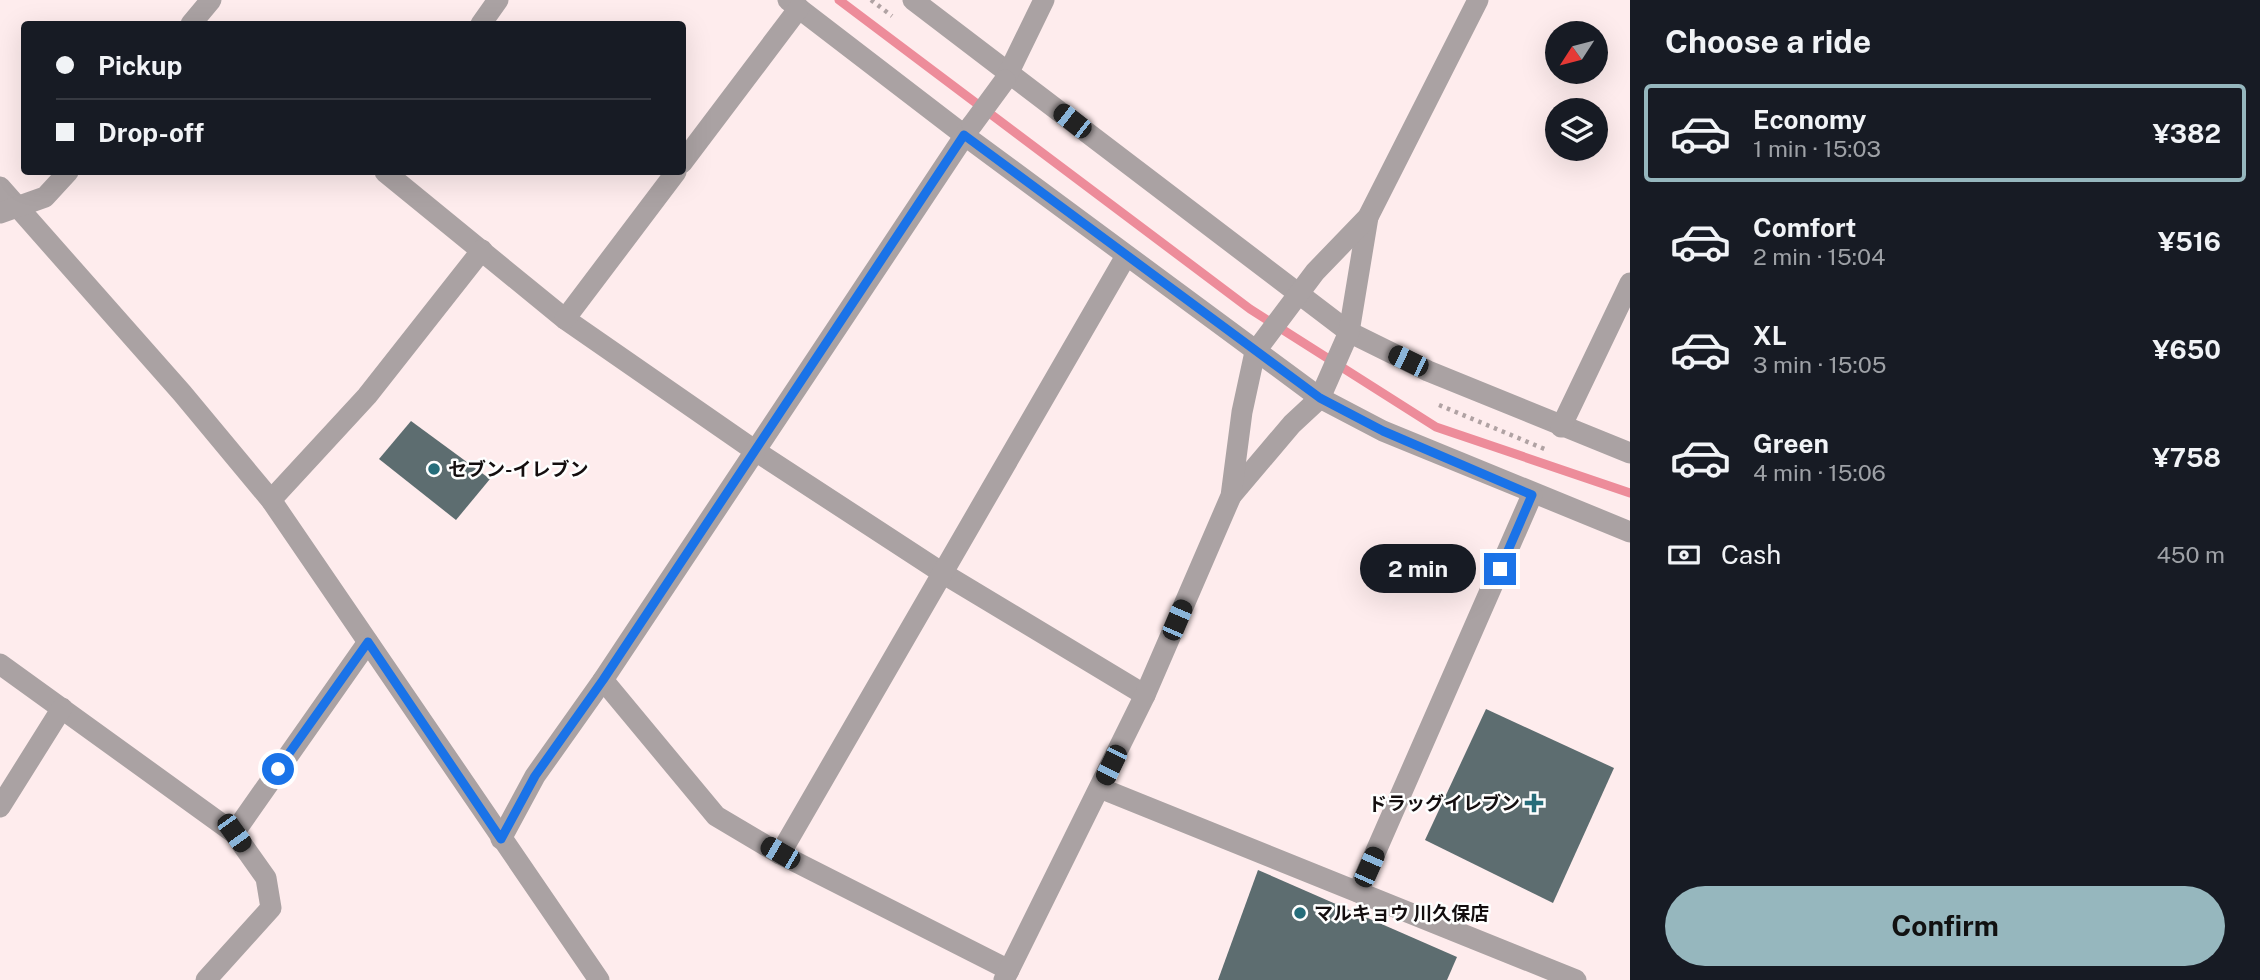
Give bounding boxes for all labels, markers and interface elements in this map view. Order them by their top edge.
north arrow [1545,21,1608,84]
map controls [1545,21,1608,161]
text: Choose a ride [1665,23,1871,60]
text: Pickup [98,50,182,81]
button: layers [1545,98,1608,161]
car [1049,100,1096,142]
icon: car [1669,102,1732,165]
text: Economy [1753,104,1866,135]
text: Drop-off [98,117,204,148]
text: ¥382 [2153,118,2221,149]
text: 1 min · 15:03 [1753,135,1881,162]
icon: car [1669,210,1732,273]
text: Comfort [1753,212,1856,243]
text: ¥516 [2158,226,2221,257]
text: 2 min · 15:04 [1753,243,1885,270]
icon: car [1669,318,1732,381]
text: XL [1753,320,1787,351]
text: ¥650 [2152,334,2221,365]
car [1385,342,1432,380]
text: 3 min · 15:05 [1753,351,1886,378]
icon: car [1669,426,1732,489]
text: Green [1753,428,1829,459]
text: ¥758 [2153,442,2221,473]
place label: セブン-イレブン [448,458,588,480]
text: 4 min · 15:06 [1753,459,1886,486]
marker: セブン-イレブン [426,461,442,477]
icon: cash [1665,536,1703,574]
text: Cash [1721,539,1781,570]
text: 450 m [2156,541,2225,568]
callout: 2 min [1360,544,1476,594]
route end [1484,553,1516,585]
text: 2 min [1388,555,1448,582]
car [1160,597,1195,643]
car [1093,742,1130,788]
route start [262,753,294,785]
place label: ドラッグイレブン [1368,792,1520,814]
marker: ドラッグイレブン [1526,795,1542,811]
car [214,810,255,856]
car [757,833,804,873]
car [1351,844,1388,890]
button: Confirm [1665,886,2225,966]
place label: マルキョウ 川久保店 [1314,902,1489,924]
marker: マルキョウ 川久保店 [1292,905,1308,921]

